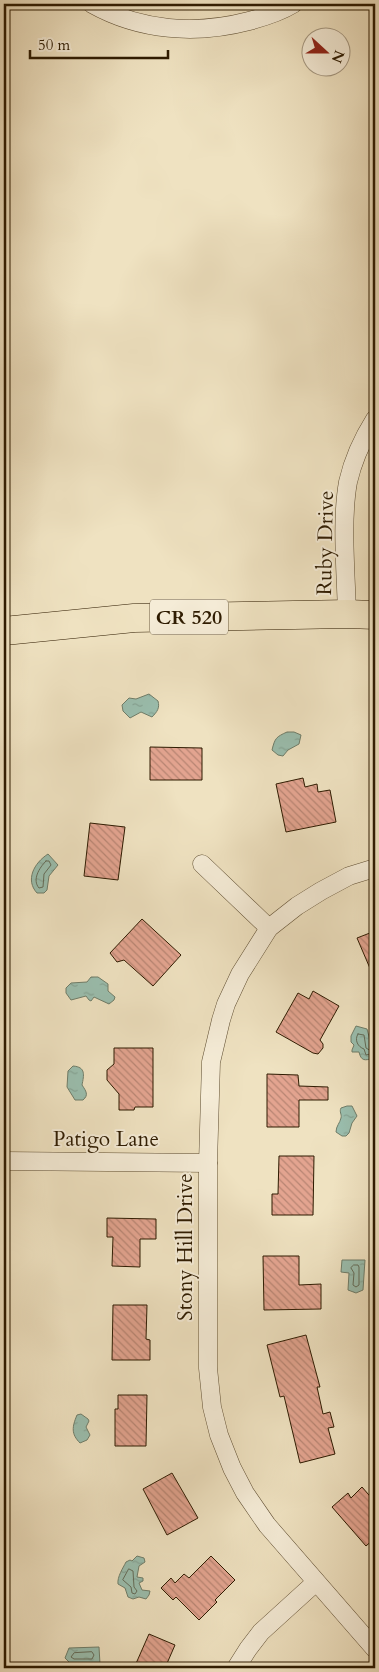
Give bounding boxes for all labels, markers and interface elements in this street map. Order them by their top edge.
scale bar [30,28,168,60]
north arrow [302,28,352,78]
text: 50 m [38,35,70,55]
text: N [327,47,349,66]
street label: Ruby Drive [310,490,341,596]
road number: CR 520 [150,600,228,634]
street label: Patigo Lane [53,1125,159,1154]
street label: Stony Hill Drive [171,1173,200,1321]

